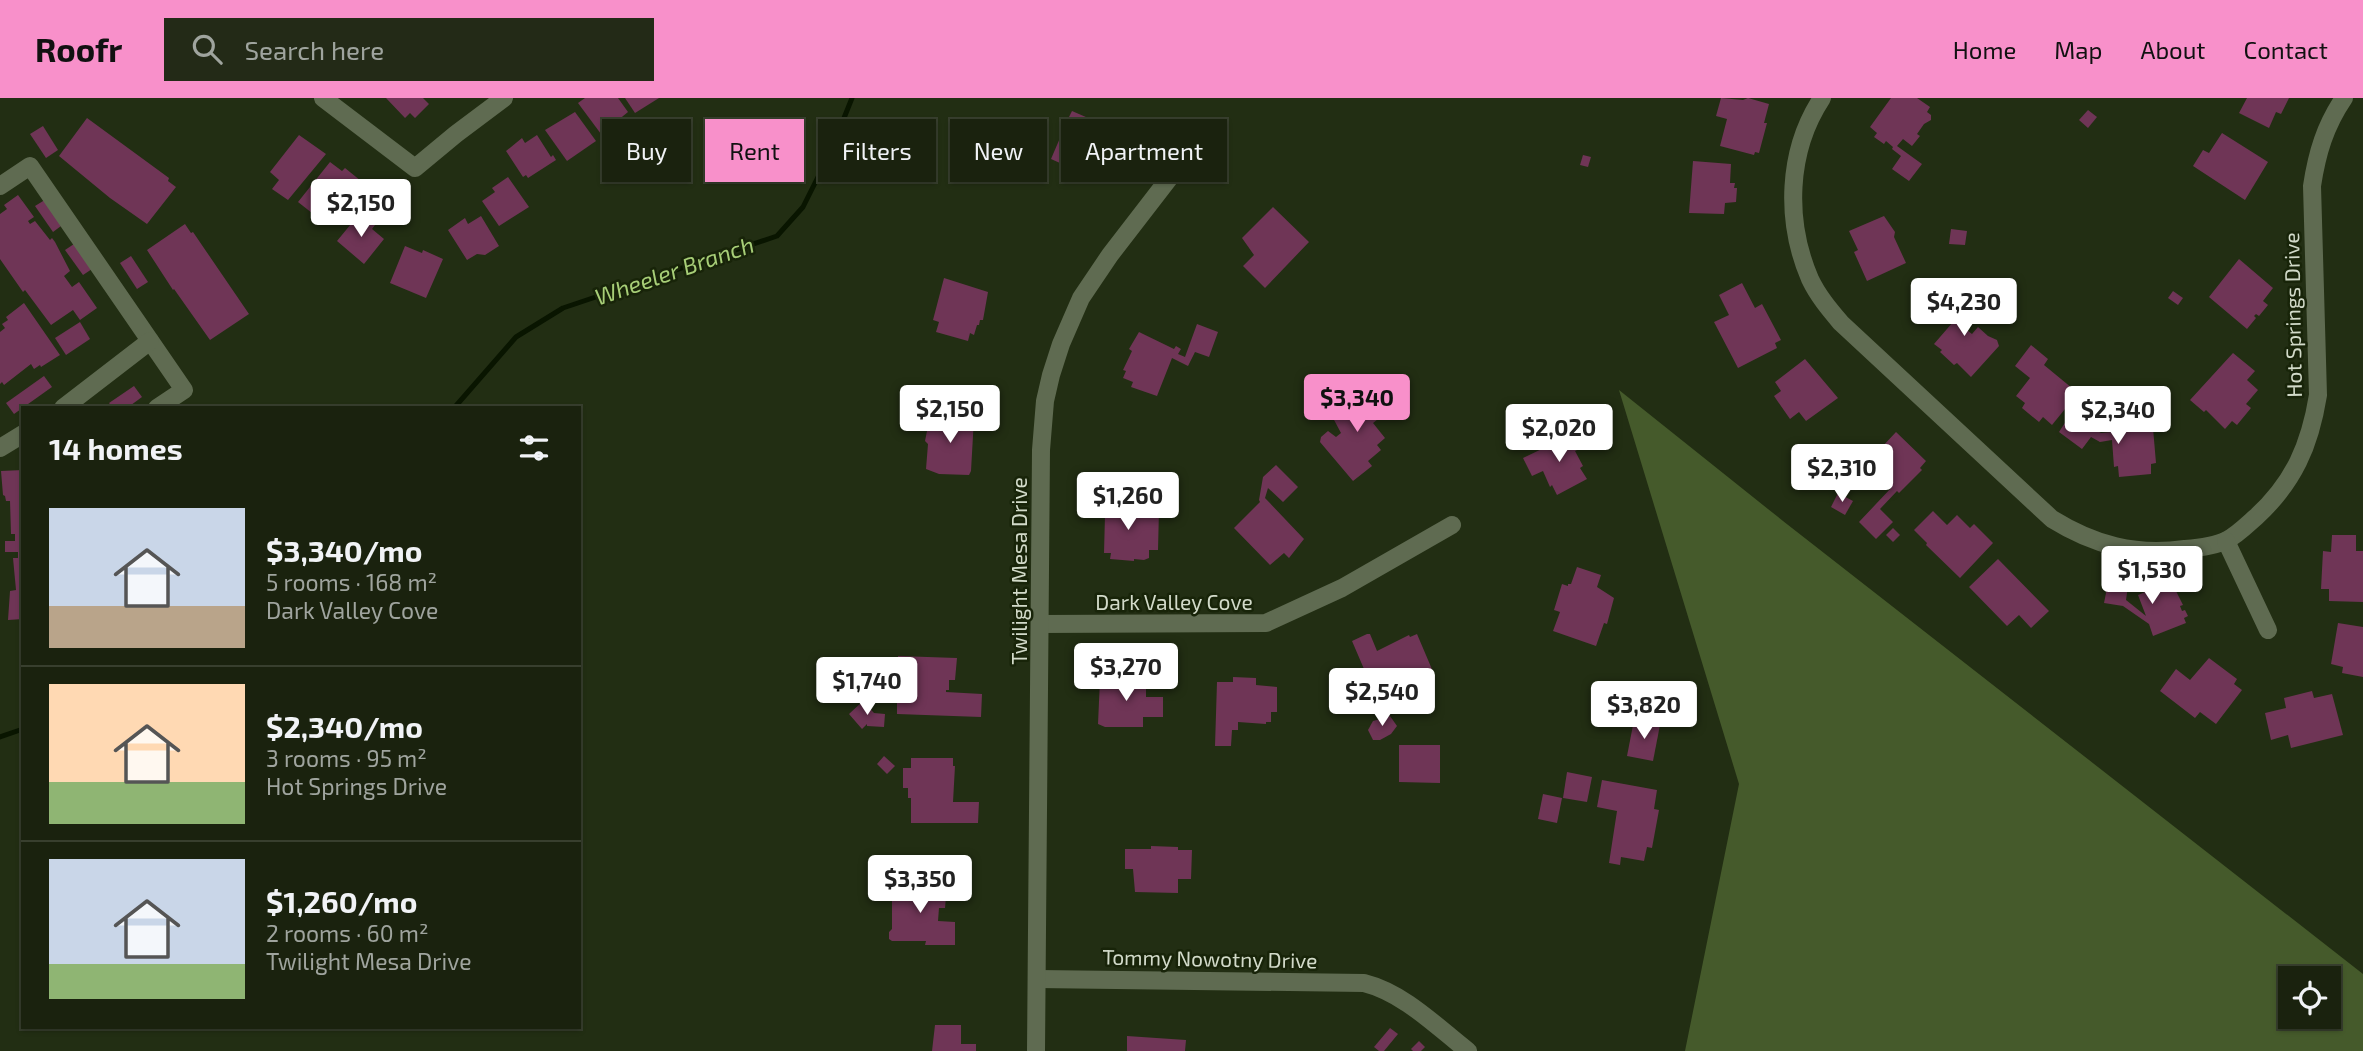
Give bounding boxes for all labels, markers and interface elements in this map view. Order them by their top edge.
search box [164,18,654,81]
text: Roofr [35,29,122,69]
icon: search [188,30,226,68]
text: Search here [244,34,384,65]
text: Home [1953,35,2016,64]
text: Map [2054,35,2102,64]
text: About [2140,35,2206,64]
text: Contact [2244,35,2328,64]
chip: Buy [602,119,691,182]
chip: Rent [705,119,804,182]
chip: Filters [818,119,936,182]
chip: New [950,119,1047,182]
chip: Apartment [1061,119,1227,182]
pin: $2,150 [304,180,418,239]
text: $2,150 [327,188,395,216]
water label: Wheeler Branch [591,230,757,310]
street label: Hot Springs Drive [2278,232,2306,398]
pin: $4,230 [1907,278,2021,338]
text: $4,230 [1927,287,2001,315]
pin: $3,340 [1300,374,1414,434]
text: $3,340 [1320,383,1394,411]
pin: $2,150 [893,386,1007,445]
pin: $2,340 [2061,386,2175,446]
text: $2,150 [916,394,984,422]
text: $2,340 [2081,395,2155,423]
pin: $2,020 [1502,404,1616,464]
text: $2,020 [1522,413,1596,441]
icon: filters [515,429,553,467]
text: 14 homes [49,430,183,466]
pin: $2,310 [1785,444,1899,504]
text: $2,310 [1807,453,1877,481]
pin: $1,260 [1071,472,1185,532]
street label: Twilight Mesa Drive [1006,477,1031,665]
text: $1,260 [1093,481,1163,509]
text: $3,340/mo [266,532,422,568]
icon: home [105,536,189,620]
pin: $1,530 [2095,546,2209,606]
text: $1,530 [2117,555,2187,583]
text: 5 rooms · 168 m² [266,568,437,596]
street label: Dark Valley Cove [1095,589,1253,614]
text: Dark Valley Cove [266,596,438,624]
pin: $3,270 [1069,644,1183,703]
text: $3,270 [1090,652,1162,680]
pin: $1,740 [810,658,924,717]
text: $1,740 [832,666,902,694]
pin: $2,540 [1325,668,1439,728]
text: $2,540 [1345,677,1419,705]
pin: $3,820 [1587,682,1701,741]
text: $3,820 [1607,690,1681,718]
text: $2,340/mo [266,708,423,744]
icon: home [105,712,189,796]
text: 3 rooms · 95 m² [266,744,427,772]
text: Hot Springs Drive [266,772,447,800]
pin: $3,350 [863,856,977,915]
text: $3,350 [884,864,956,892]
text: $1,260/mo [266,883,417,919]
icon: home [105,887,189,971]
text: 2 rooms · 60 m² [266,919,428,947]
street label: Tommy Nowotny Drive [1102,944,1318,972]
text: Twilight Mesa Drive [266,947,472,975]
map controls [2278,966,2341,1029]
button: locate [2278,966,2341,1029]

